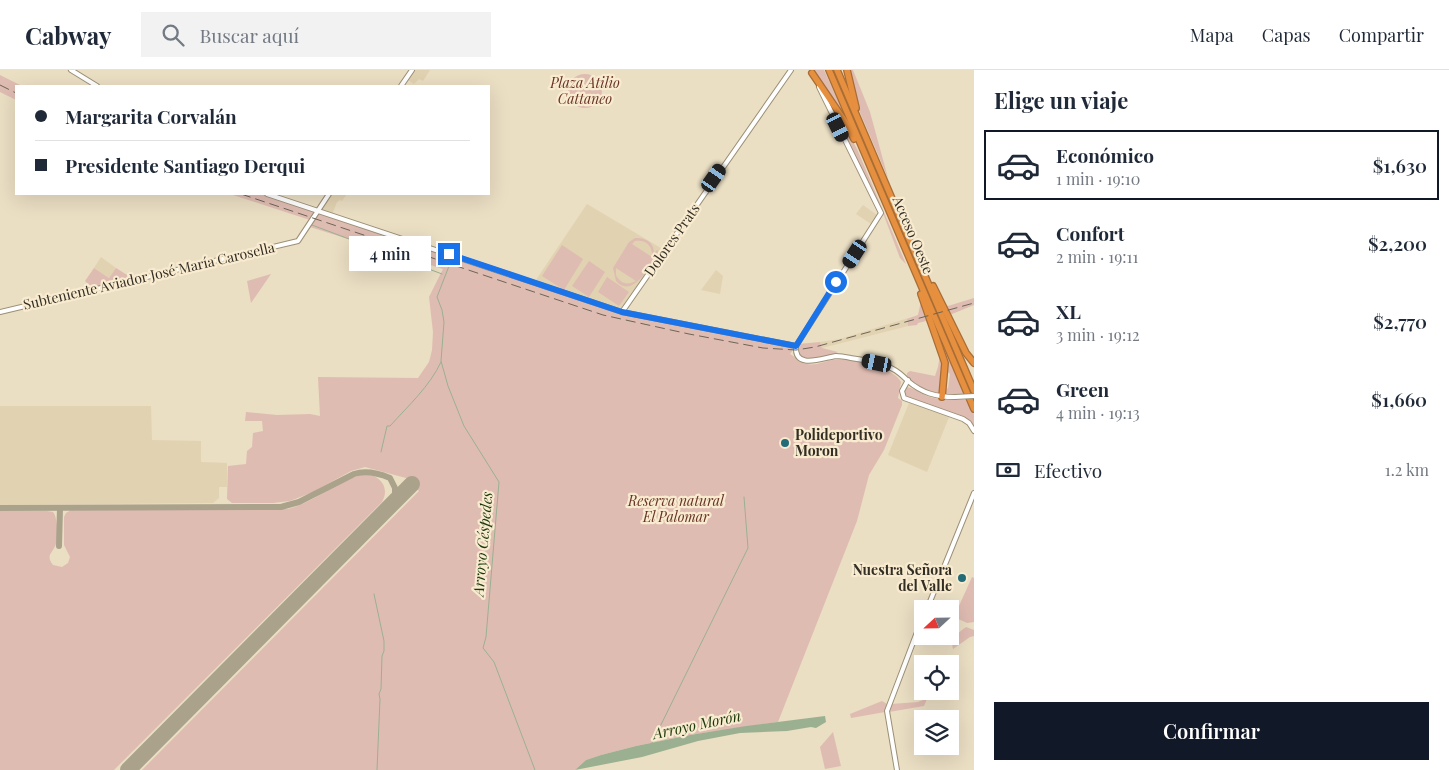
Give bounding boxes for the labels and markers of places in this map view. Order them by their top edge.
place label: Polideportivo Moron [795,425,883,460]
marker: Polideportivo Moron [779,437,791,449]
place label: Nuestra Señora del Valle [853,560,953,595]
marker: Nuestra Señora del Valle [956,572,968,584]

